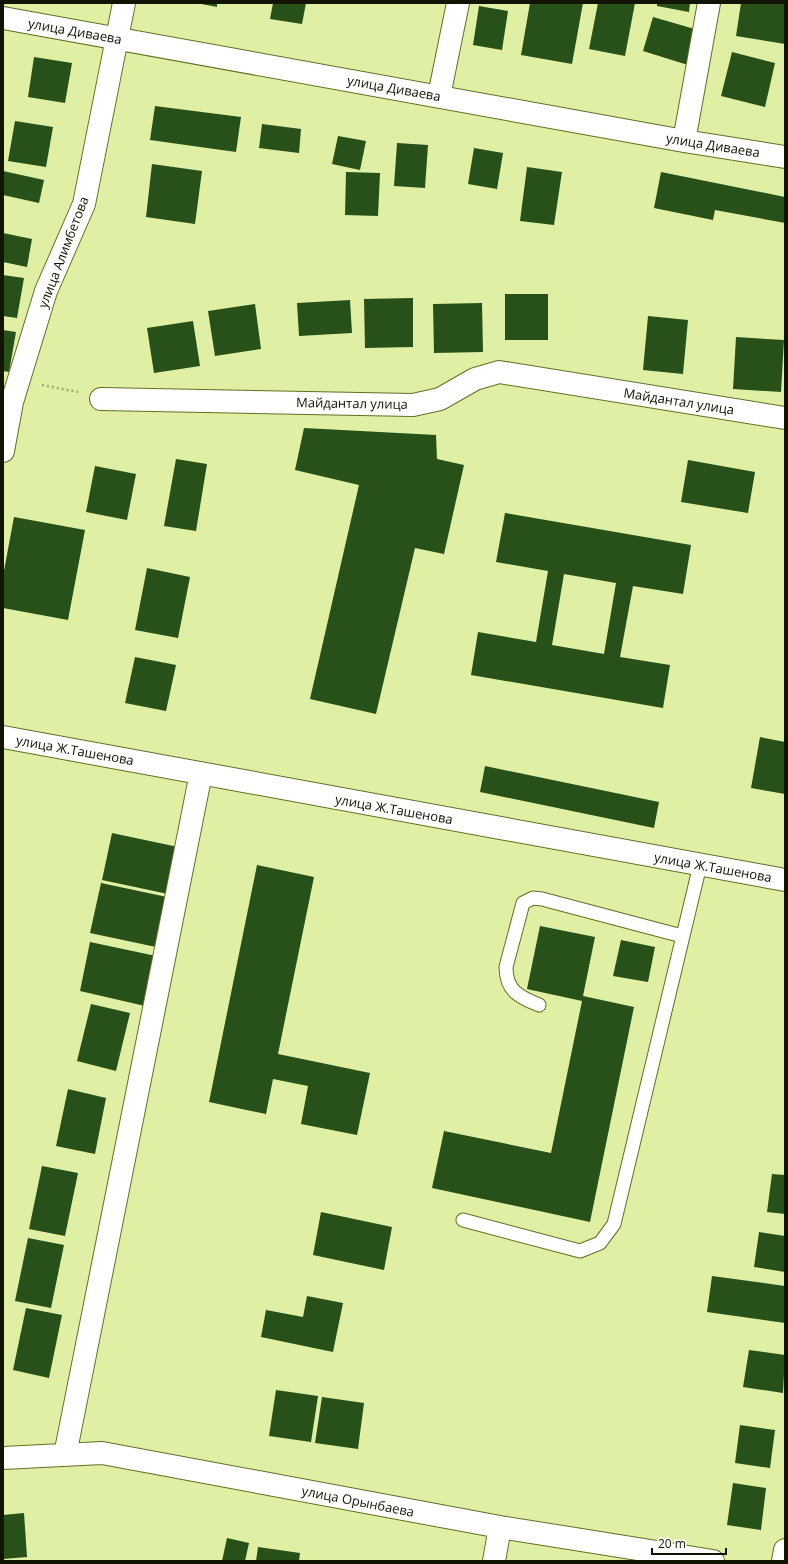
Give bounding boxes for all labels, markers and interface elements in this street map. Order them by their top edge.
street label: улица Диваева [27,14,123,48]
street label: улица Диваева [346,71,442,105]
street label: улица Диваева [665,129,761,161]
street label: улица Алимбетова [33,194,93,310]
street label: Майдантал улица [622,383,736,419]
street label: Майдантал улица [296,393,408,413]
street label: улица Ж.Ташенова [15,731,135,769]
street label: улица Ж.Ташенова [334,790,454,828]
street label: улица Ж.Ташенова [653,848,773,886]
street label: улица Орынбаева [300,1481,416,1521]
scale bar [652,1530,726,1556]
text: 20 m [658,1535,686,1552]

